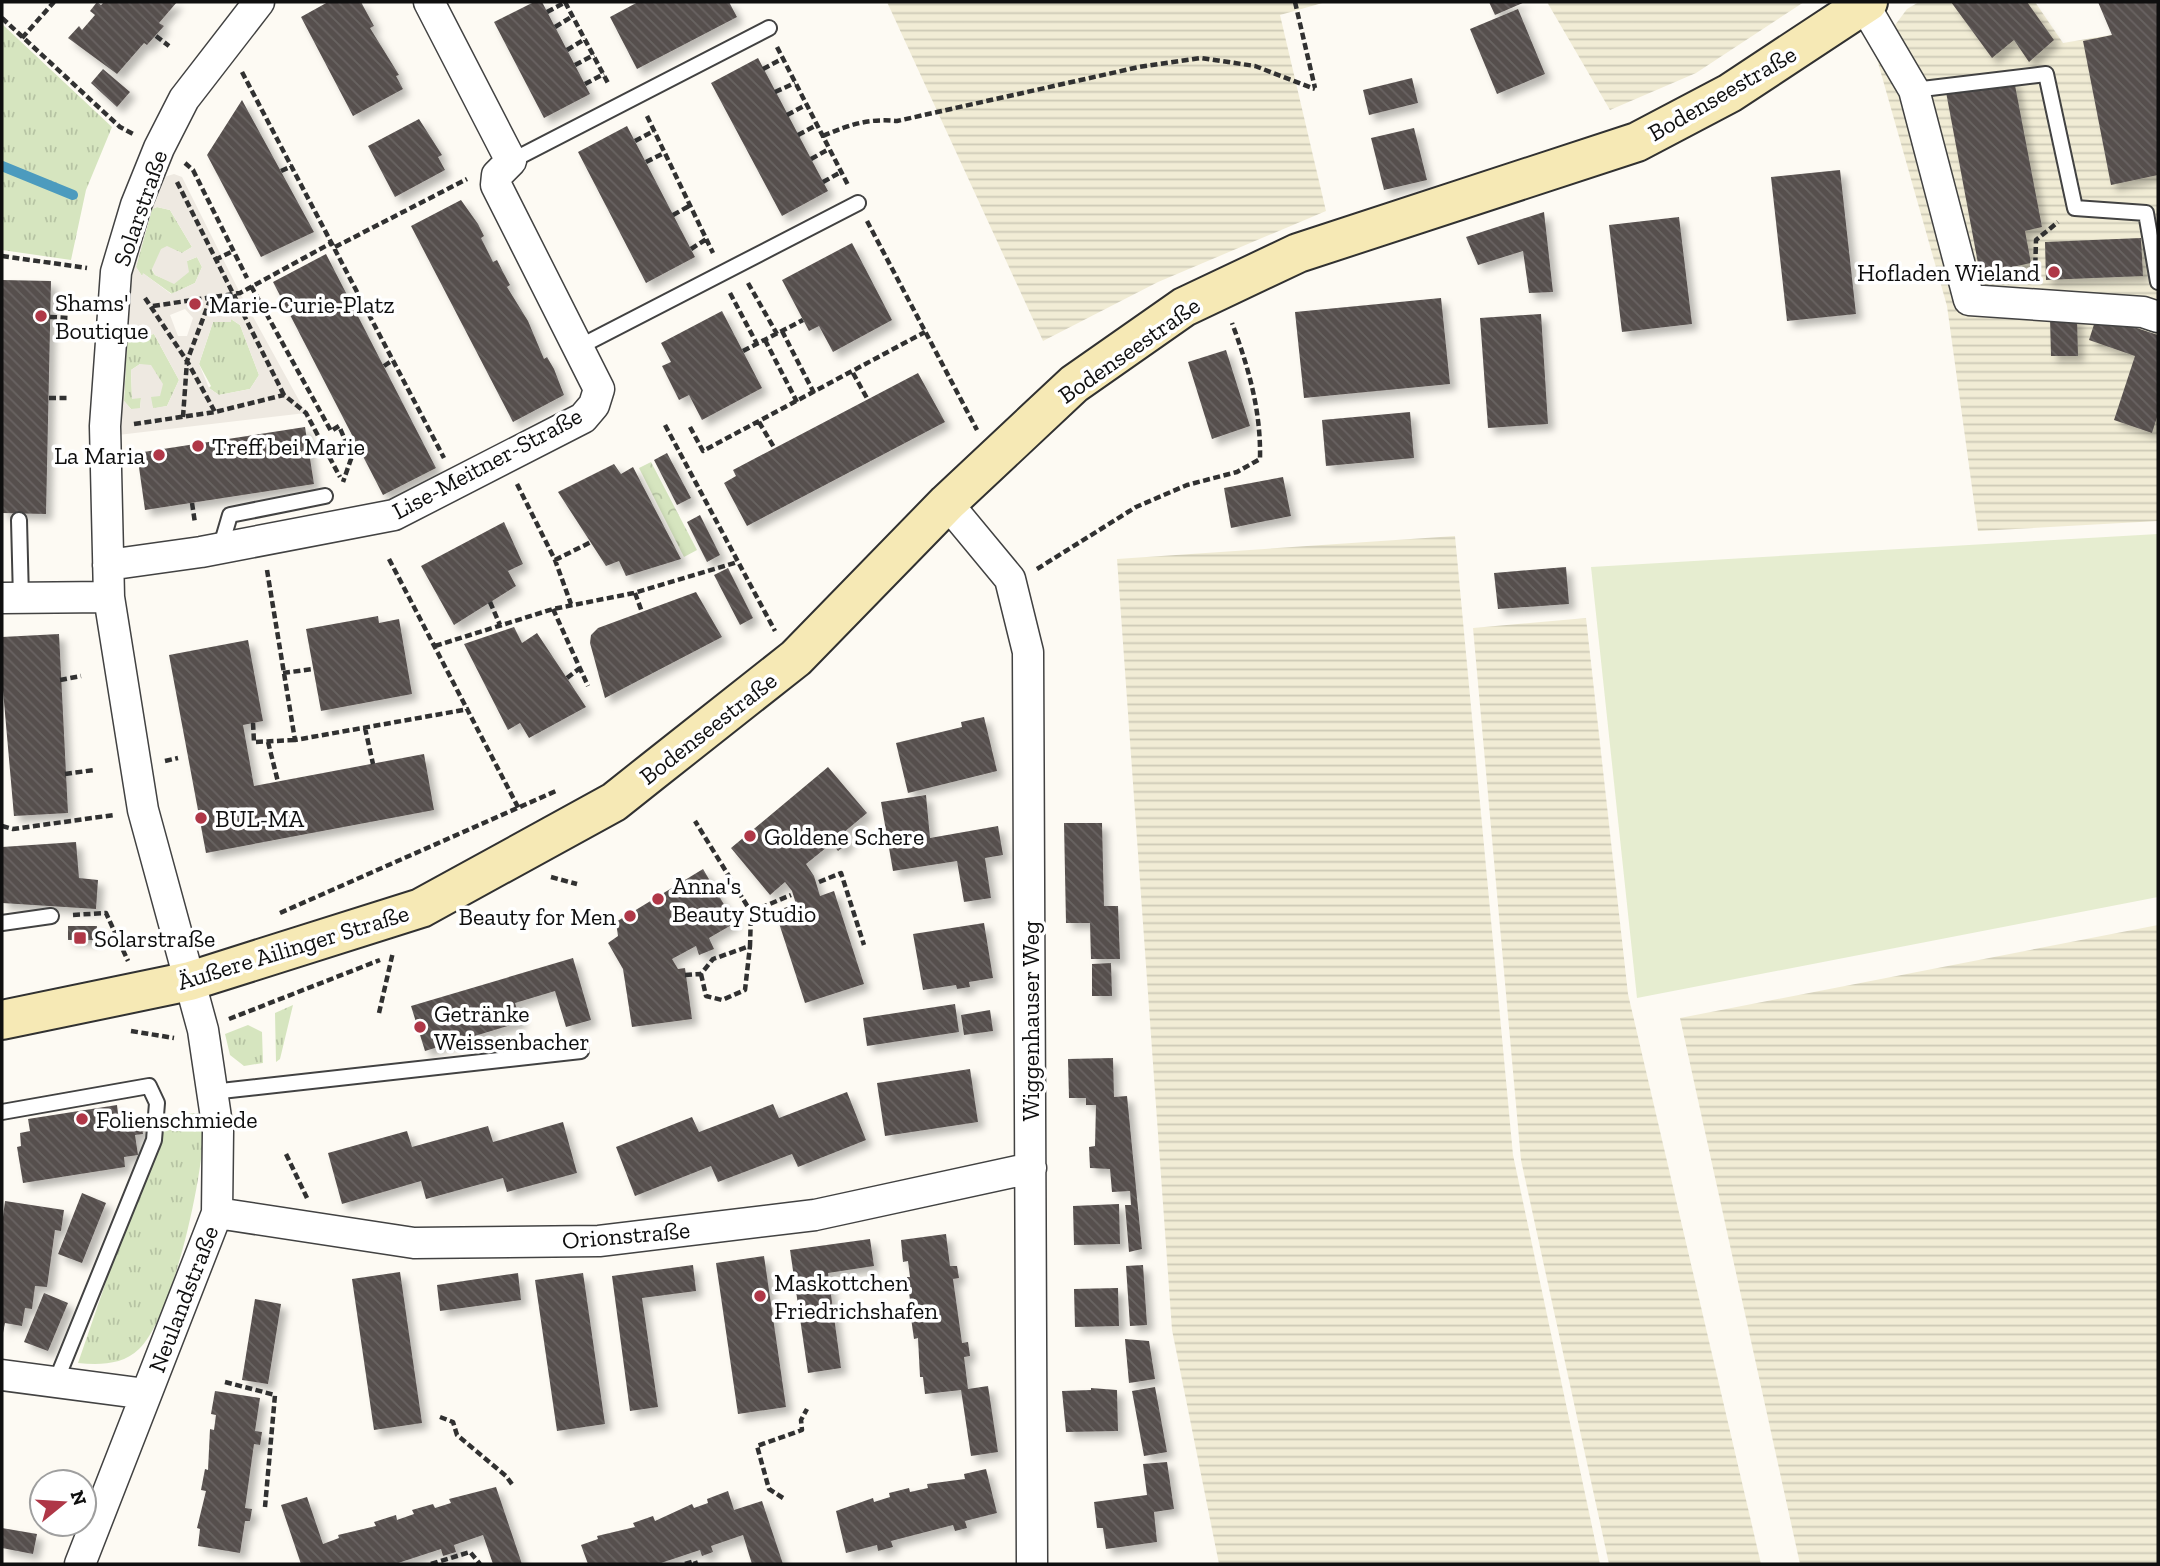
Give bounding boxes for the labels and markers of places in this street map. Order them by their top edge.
place label: Hofladen Wieland [1857,258,2040,287]
marker: Hofladen Wieland [2046,264,2062,280]
place label: Shams' Boutique [55,288,148,345]
place label: Marie-Curie-Platz [209,290,395,319]
marker: Marie-Curie-Platz [187,296,203,312]
marker: Shams' Boutique [33,308,49,324]
place label: Treff bei Marie [212,432,365,461]
marker: Treff bei Marie [190,438,206,454]
place label: La Maria [54,441,145,470]
marker: La Maria [151,447,167,463]
place label: BUL-MA [215,804,305,833]
marker: BUL-MA [193,810,209,826]
place label: Goldene Schere [764,822,924,851]
marker: Goldene Schere [742,828,758,844]
place label: Anna's Beauty Studio [672,871,816,928]
marker: Anna's Beauty Studio [650,891,666,907]
place label: Beauty for Men [459,902,616,931]
marker: Beauty for Men [622,908,638,924]
place label: Solarstraße [94,924,215,953]
marker: Solarstraße [72,930,88,946]
place label: Getränke Weissenbacher [434,999,590,1056]
marker: Getränke Weissenbacher [412,1019,428,1035]
place label: Folienschmiede [96,1105,258,1134]
marker: Folienschmiede [74,1111,90,1127]
place label: Maskottchen Friedrichshafen [774,1268,938,1325]
marker: Maskottchen Friedrichshafen [752,1288,768,1304]

